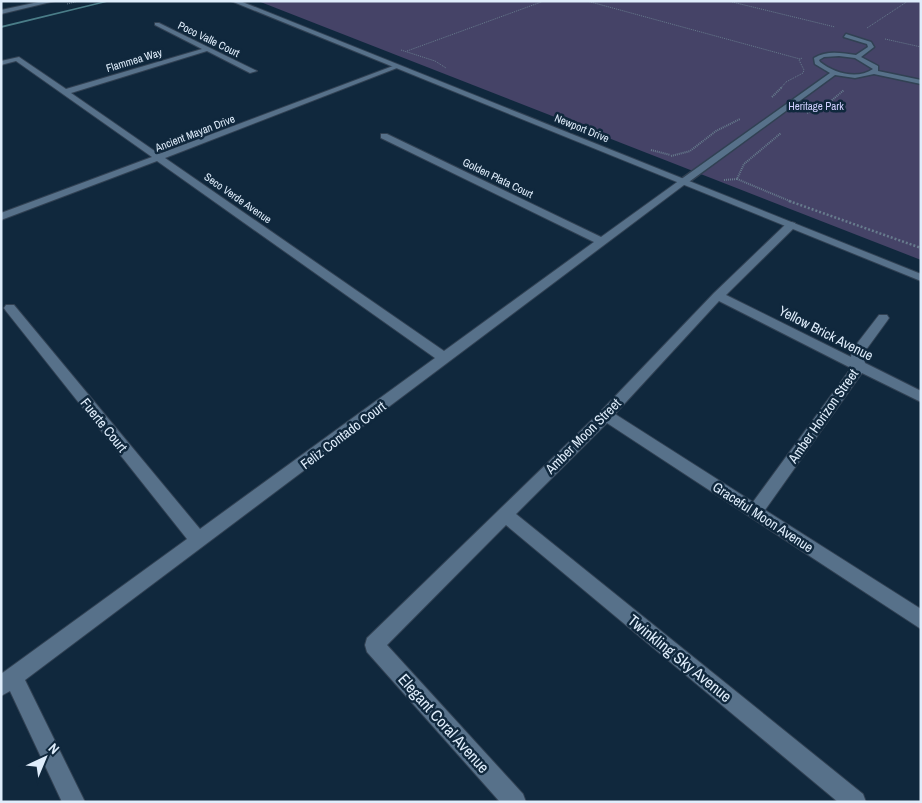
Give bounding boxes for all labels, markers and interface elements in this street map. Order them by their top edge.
street label: Poco Valle Court [176,18,243,60]
street label: Flammea Way [104,45,164,75]
park label: Heritage Park [788,99,844,113]
street label: Ancient Mayan Drive [152,111,237,155]
street label: Newport Drive [553,111,611,145]
street label: Golden Plata Court [460,155,536,201]
street label: Seco Verde Avenue [202,170,274,226]
street label: Yellow Brick Avenue [776,301,876,365]
street label: Amber Horizon Street [783,365,862,467]
street label: Fuerte Court [77,394,131,456]
street label: Amber Moon Street [541,394,625,478]
street label: Feliz Contado Court [297,397,389,473]
street label: Graceful Moon Avenue [709,478,817,556]
street label: Twinkling Sky Avenue [623,609,737,707]
street label: Elegant Coral Avenue [393,669,495,777]
north arrow [20,733,70,783]
text: N [45,739,63,758]

